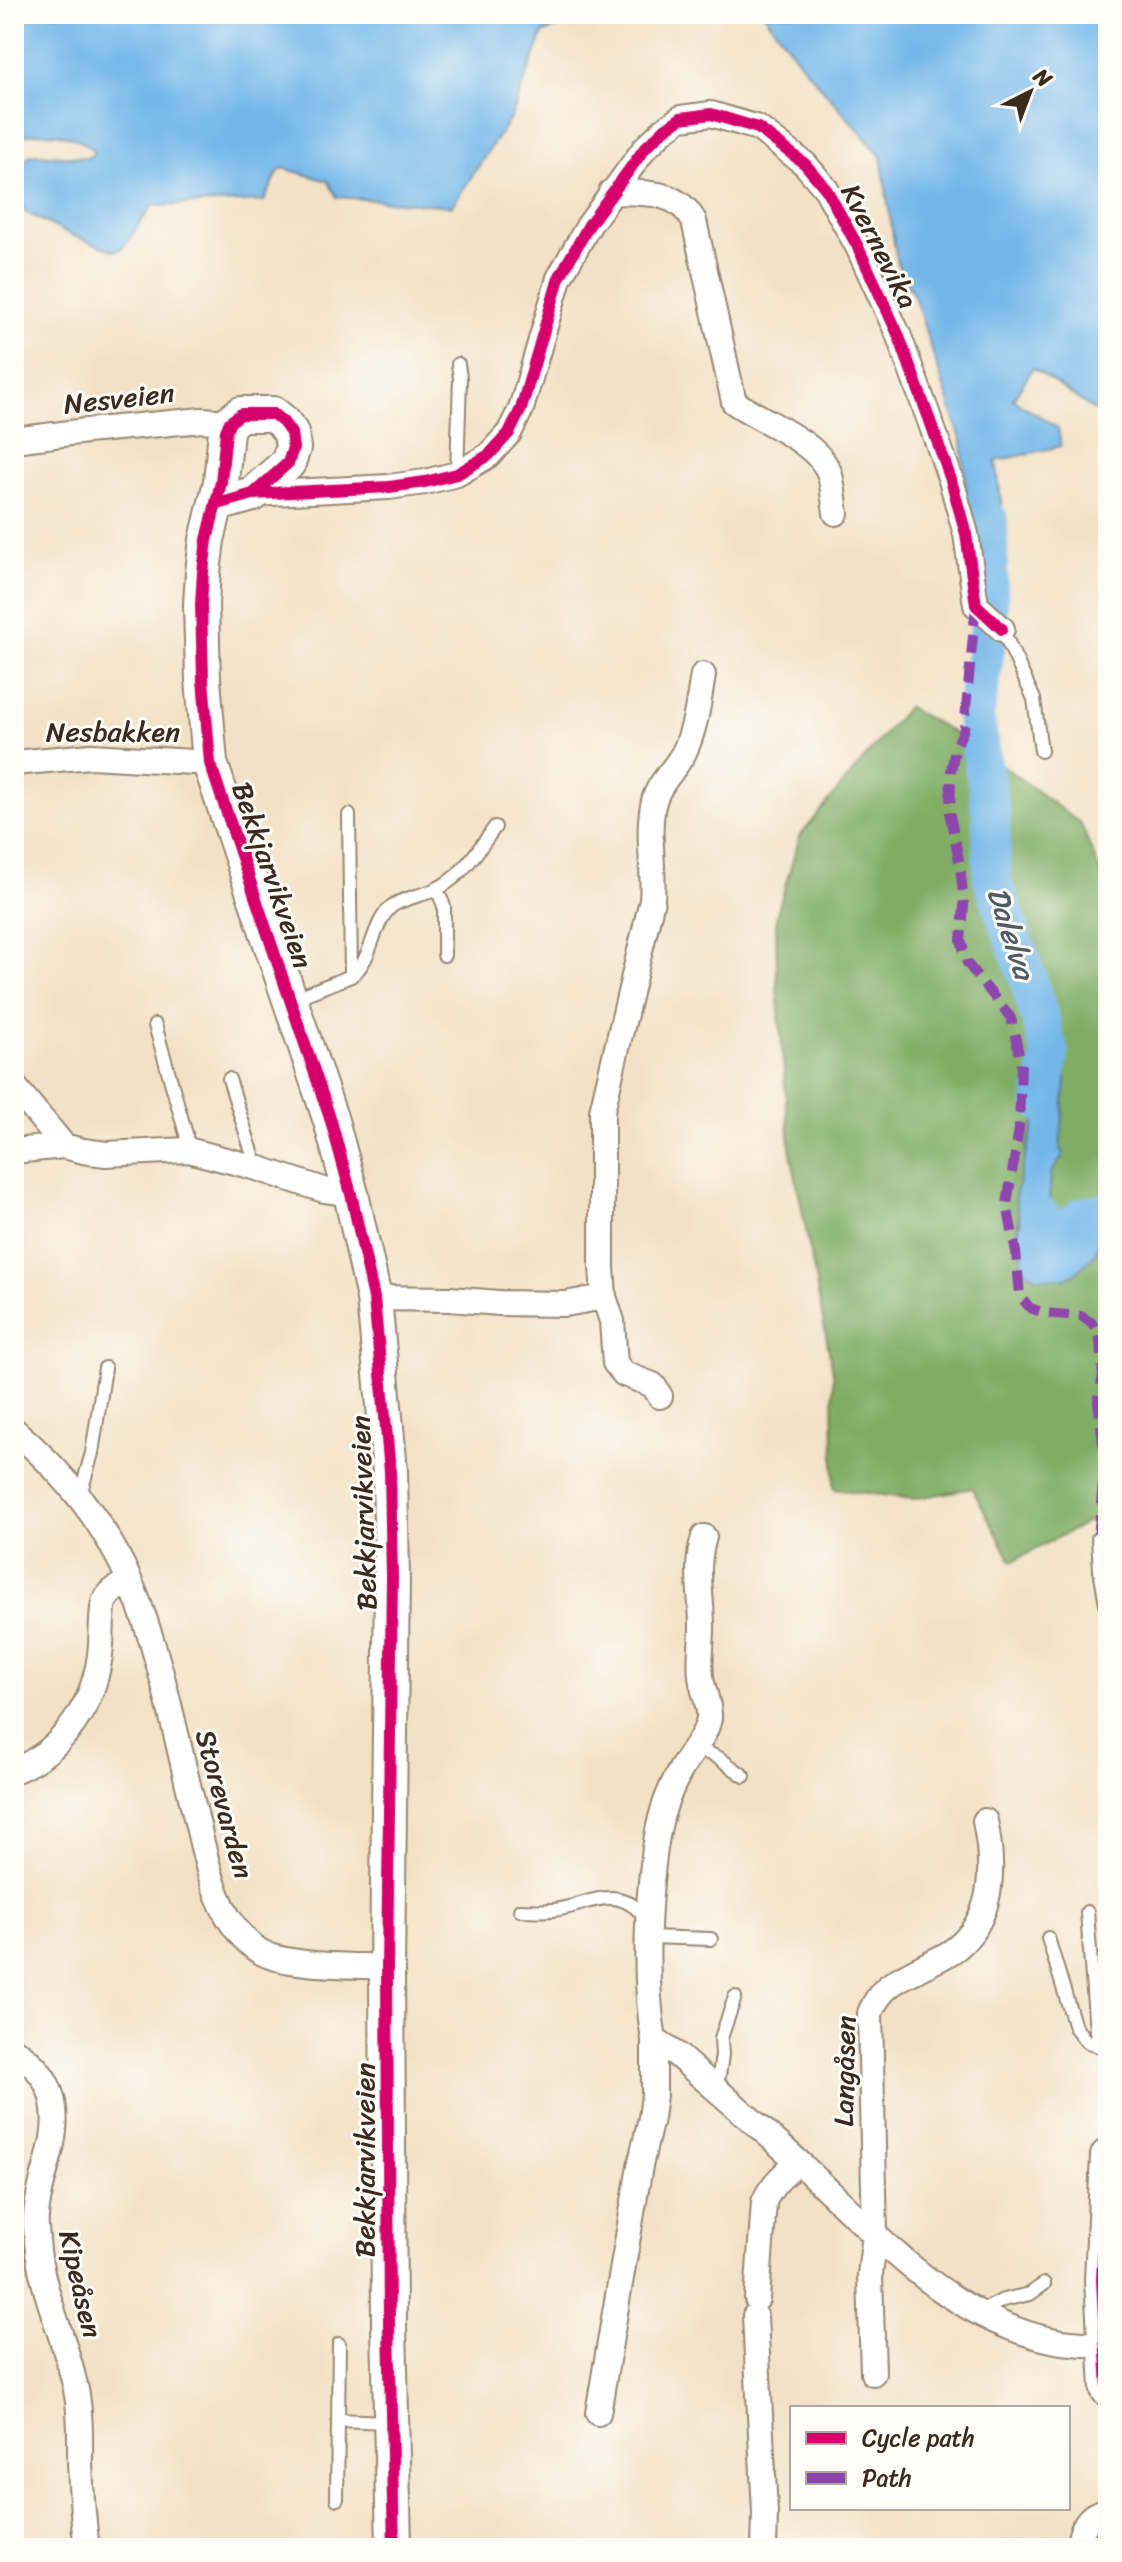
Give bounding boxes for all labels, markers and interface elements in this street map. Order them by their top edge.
north arrow [990,52,1070,132]
text: N [1024,57,1062,98]
street label: Kvernevika [827,175,932,318]
street label: Nesveien [61,368,177,429]
street label: Nesbakken [46,707,180,756]
street label: Bekkjarvikveien [218,775,327,975]
water label: Dalelva [971,880,1052,989]
street label: Bekkjarvikveien [336,1415,391,1611]
street label: Storevarden [181,1724,268,1884]
street label: Langåsen [819,2015,870,2127]
street label: Bekkjarvikveien [340,2063,389,2257]
street label: Kipeåsen [44,2225,117,2343]
legend [790,2406,1070,2510]
text: Cycle path [862,2417,975,2459]
text: Path [862,2457,912,2499]

